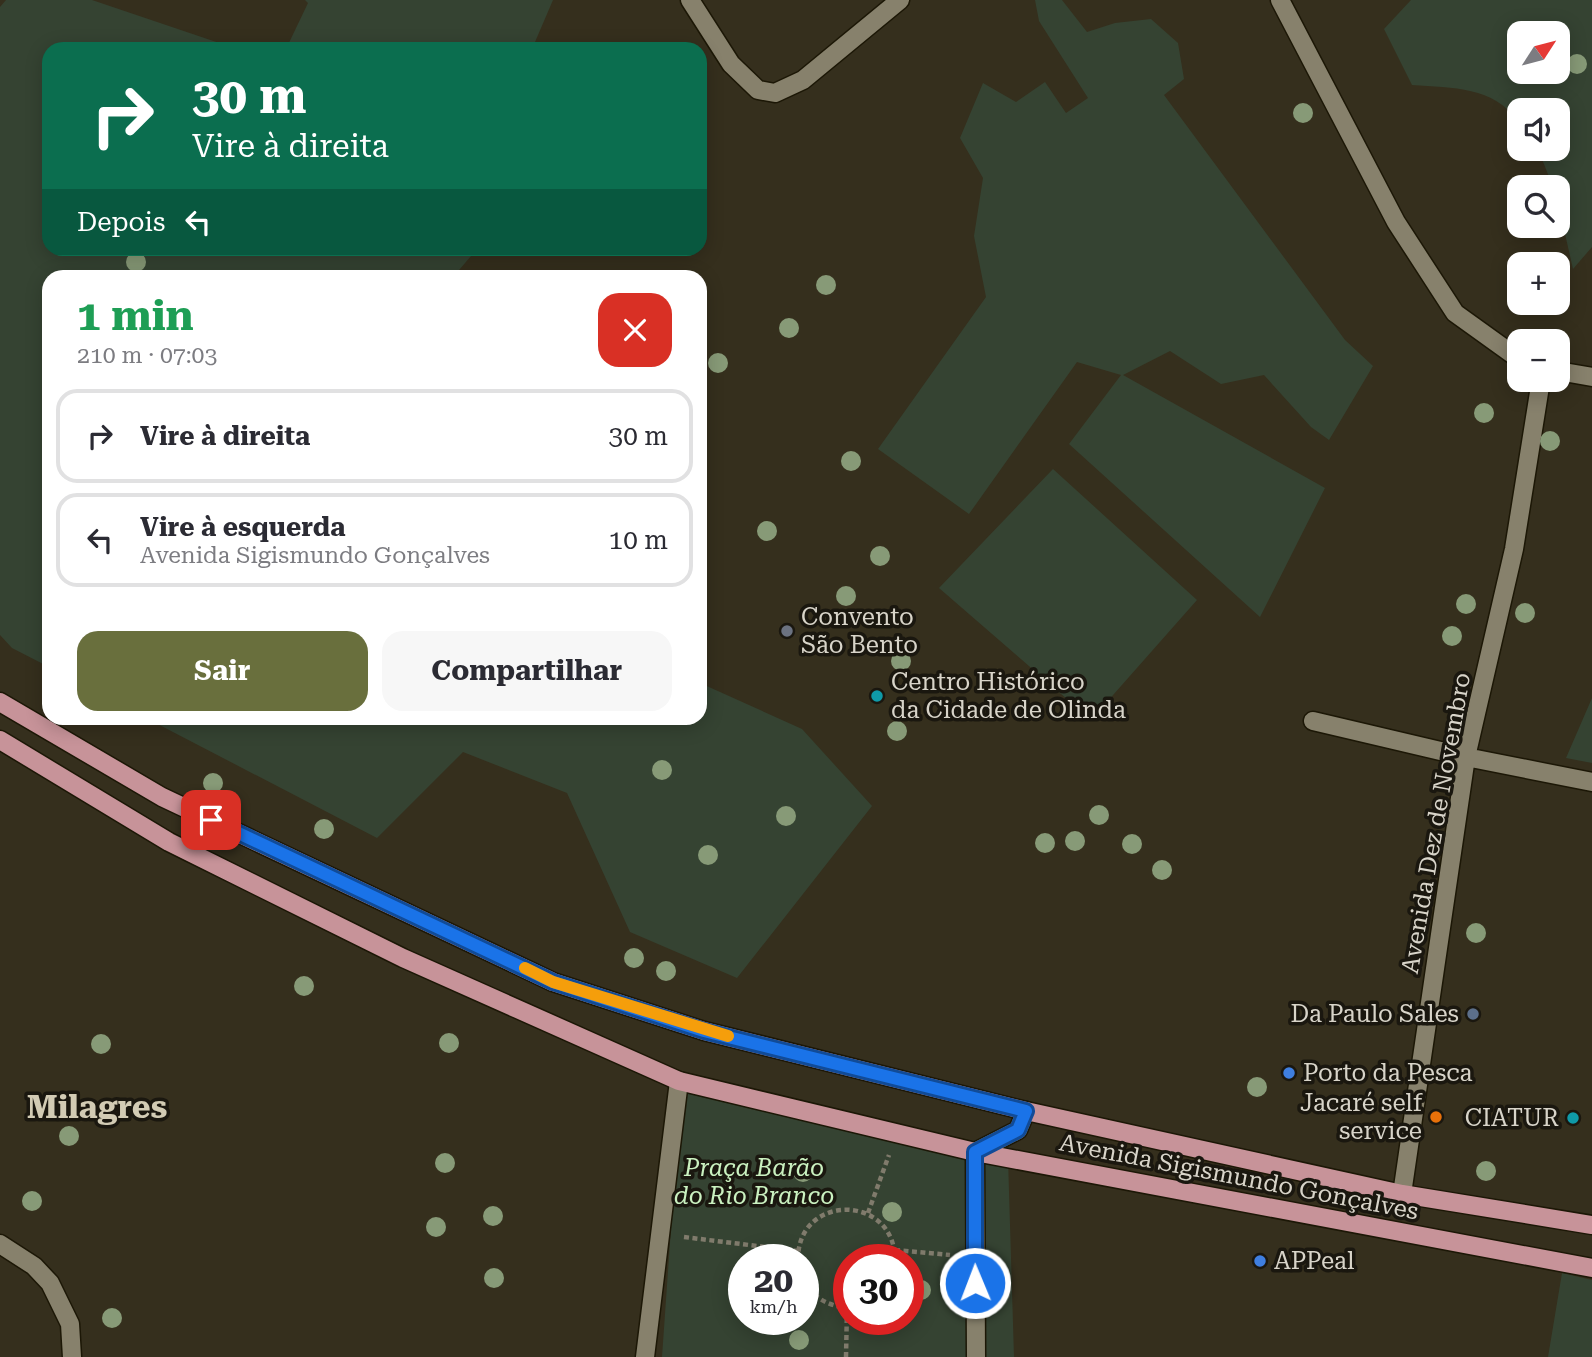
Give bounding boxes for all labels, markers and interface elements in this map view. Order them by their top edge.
north arrow [1507,21,1570,84]
map controls [1507,21,1570,392]
text: 30 m [192,68,307,125]
icon: right [77,70,168,161]
button: sound [1507,98,1570,161]
text: Vire à direita [192,127,389,165]
button: search [1507,175,1570,238]
icon: left [179,203,217,241]
text: Depois [77,207,165,237]
button: + [1507,252,1570,315]
text: 1 min [77,291,194,340]
button: close [598,293,672,367]
button: − [1507,329,1570,392]
text: 210 m · 07:03 [77,342,217,369]
icon: right [81,417,119,455]
text: Vire à direita [140,421,310,451]
text: 30 m [609,421,668,451]
text: Vire à esquerda [140,512,345,542]
icon: left [81,521,119,559]
text: 10 m [609,525,668,555]
text: Avenida Sigismundo Gonçalves [140,542,490,569]
place label: Convento São Bento [801,603,918,659]
marker: Convento São Bento [779,623,795,639]
button: Sair [77,631,368,711]
button: Compartilhar [382,631,672,711]
place label: Centro Histórico da Cidade de Olinda [891,668,1126,724]
street label: Avenida Dez de Novembro [1396,670,1476,976]
marker: Centro Histórico da Cidade de Olinda [869,688,885,704]
pin [181,790,241,850]
icon: arrive [192,801,230,839]
place label: Da Paulo Sales [1290,1000,1459,1028]
marker: Da Paulo Sales [1465,1006,1481,1022]
place label: Porto da Pesca [1303,1059,1473,1087]
marker: Porto da Pesca [1281,1065,1297,1081]
district label: Milagres [27,1088,167,1126]
place label: Jacaré self service [1300,1089,1423,1145]
place label: CIATUR [1465,1104,1559,1132]
marker: Jacaré self service [1428,1109,1444,1125]
marker: CIATUR [1565,1110,1581,1126]
street label: Avenida Sigismundo Gonçalves [1057,1128,1421,1226]
park label: Praça Barão do Rio Branco [674,1154,834,1210]
speed limit sign: 30 [833,1244,924,1335]
position arrow [938,1246,1012,1320]
place label: APPeal [1274,1247,1354,1275]
marker: APPeal [1252,1253,1268,1269]
text: 20 [754,1260,793,1301]
text: km/h [749,1296,798,1317]

